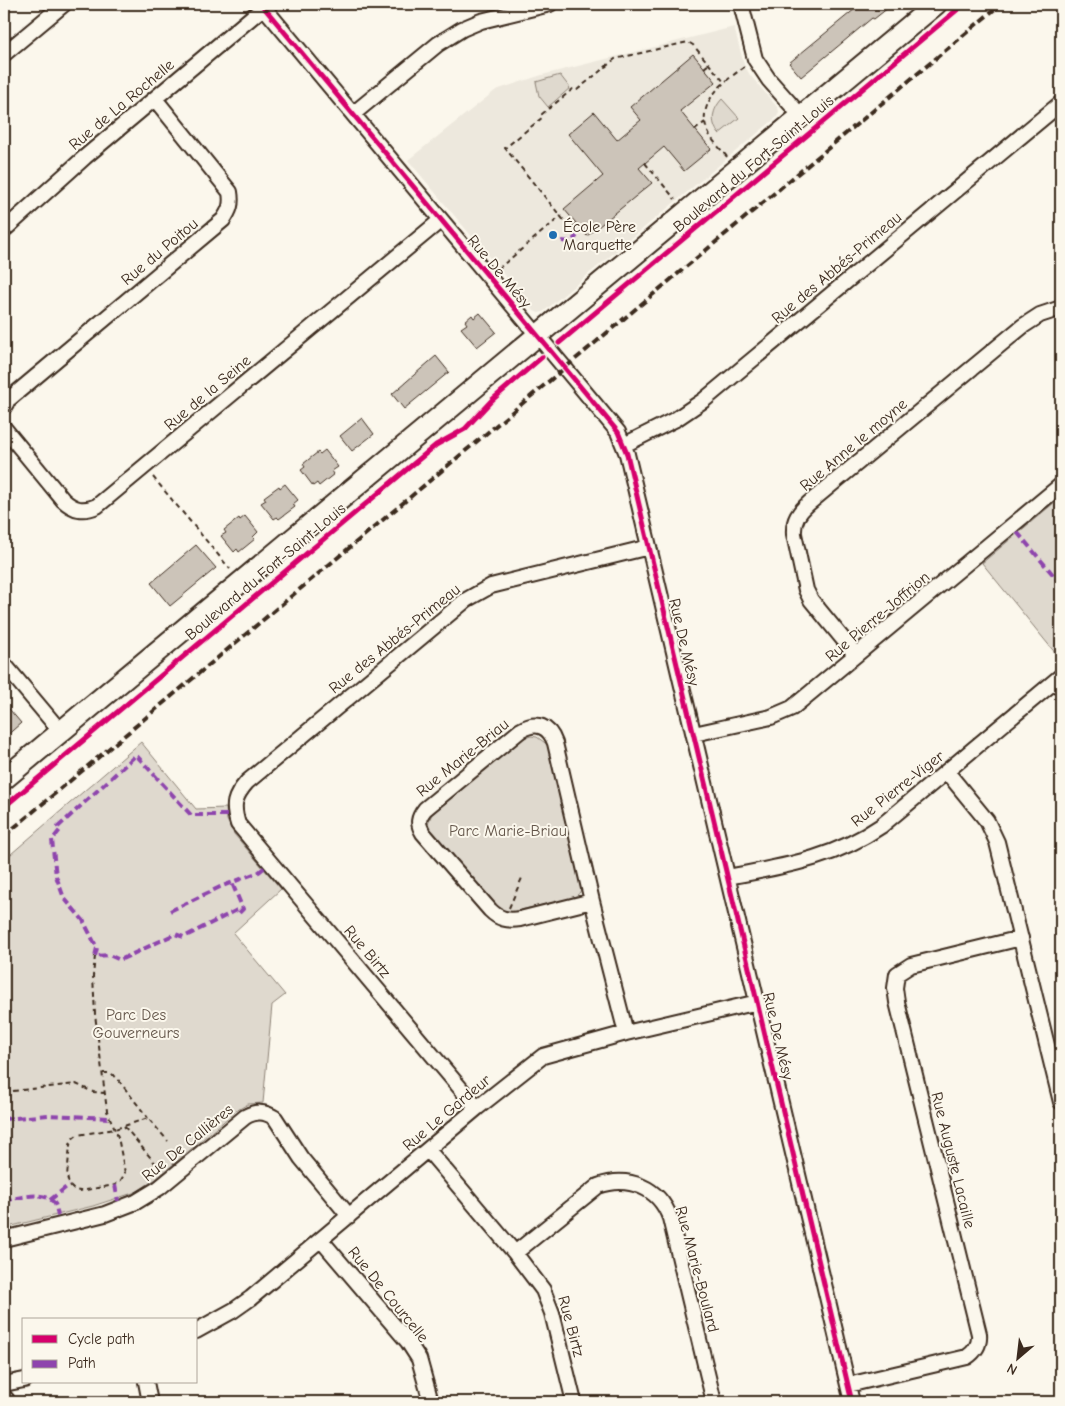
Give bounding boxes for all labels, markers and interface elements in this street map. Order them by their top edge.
street label: Rue de La Rochelle [66,56,178,154]
street label: Boulevard du Fort-Saint-Louis [670,91,838,236]
street label: Rue des Abbés-Primeau [768,208,905,327]
street label: Rue du Poitou [118,215,202,289]
place label: École Père Marquette [563,217,636,254]
marker: École Père Marquette [547,229,559,241]
street label: Rue De Mésy [463,231,536,312]
street label: Rue de la Seine [161,351,255,434]
street label: Rue Anne le moyne [797,395,911,495]
street label: Boulevard du Fort-Saint-Louis [182,499,350,644]
street label: Rue Pierre-Joffrion [822,568,933,666]
street label: Rue des Abbés-Primeau [325,580,464,697]
street label: Rue De Mésy [665,596,703,689]
street label: Rue Marie-Briau [413,715,512,800]
street label: Rue Pierre-Viger [848,747,948,831]
park label: Parc Marie-Briau [449,822,567,840]
street label: Rue Birtz [340,922,394,981]
street label: Rue De Mésy [759,990,797,1083]
park label: Parc Des Gouverneurs [93,1006,180,1042]
street label: Rue Le Gardeur [399,1071,495,1155]
street label: Rue Auguste Lacaille [927,1090,979,1230]
street label: Rue De Callières [138,1100,237,1185]
street label: Rue Marie-Boulard [672,1204,723,1334]
street label: Rue De Courcelle [344,1243,432,1346]
street label: Rue Birtz [554,1294,588,1359]
legend [22,1318,198,1384]
text: Cycle path [68,1330,135,1348]
north arrow [992,1334,1042,1384]
text: Path [68,1354,96,1372]
text: N [1004,1359,1020,1379]

